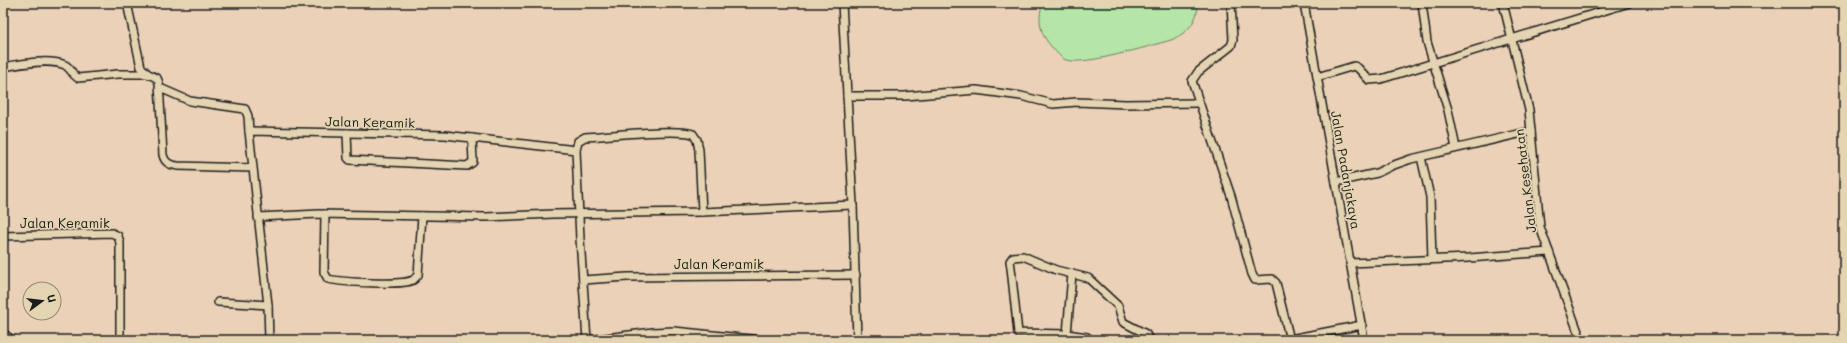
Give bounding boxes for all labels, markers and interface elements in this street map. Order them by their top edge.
street label: Jalan Padanjakaya [1328,109,1365,230]
street label: Jalan Keramik [325,112,415,131]
street label: Jalan Kesehatan [1510,128,1539,234]
street label: Jalan Keramik [20,214,110,231]
street label: Jalan Keramik [674,255,764,272]
north arrow [22,281,62,321]
text: U [44,293,60,304]

